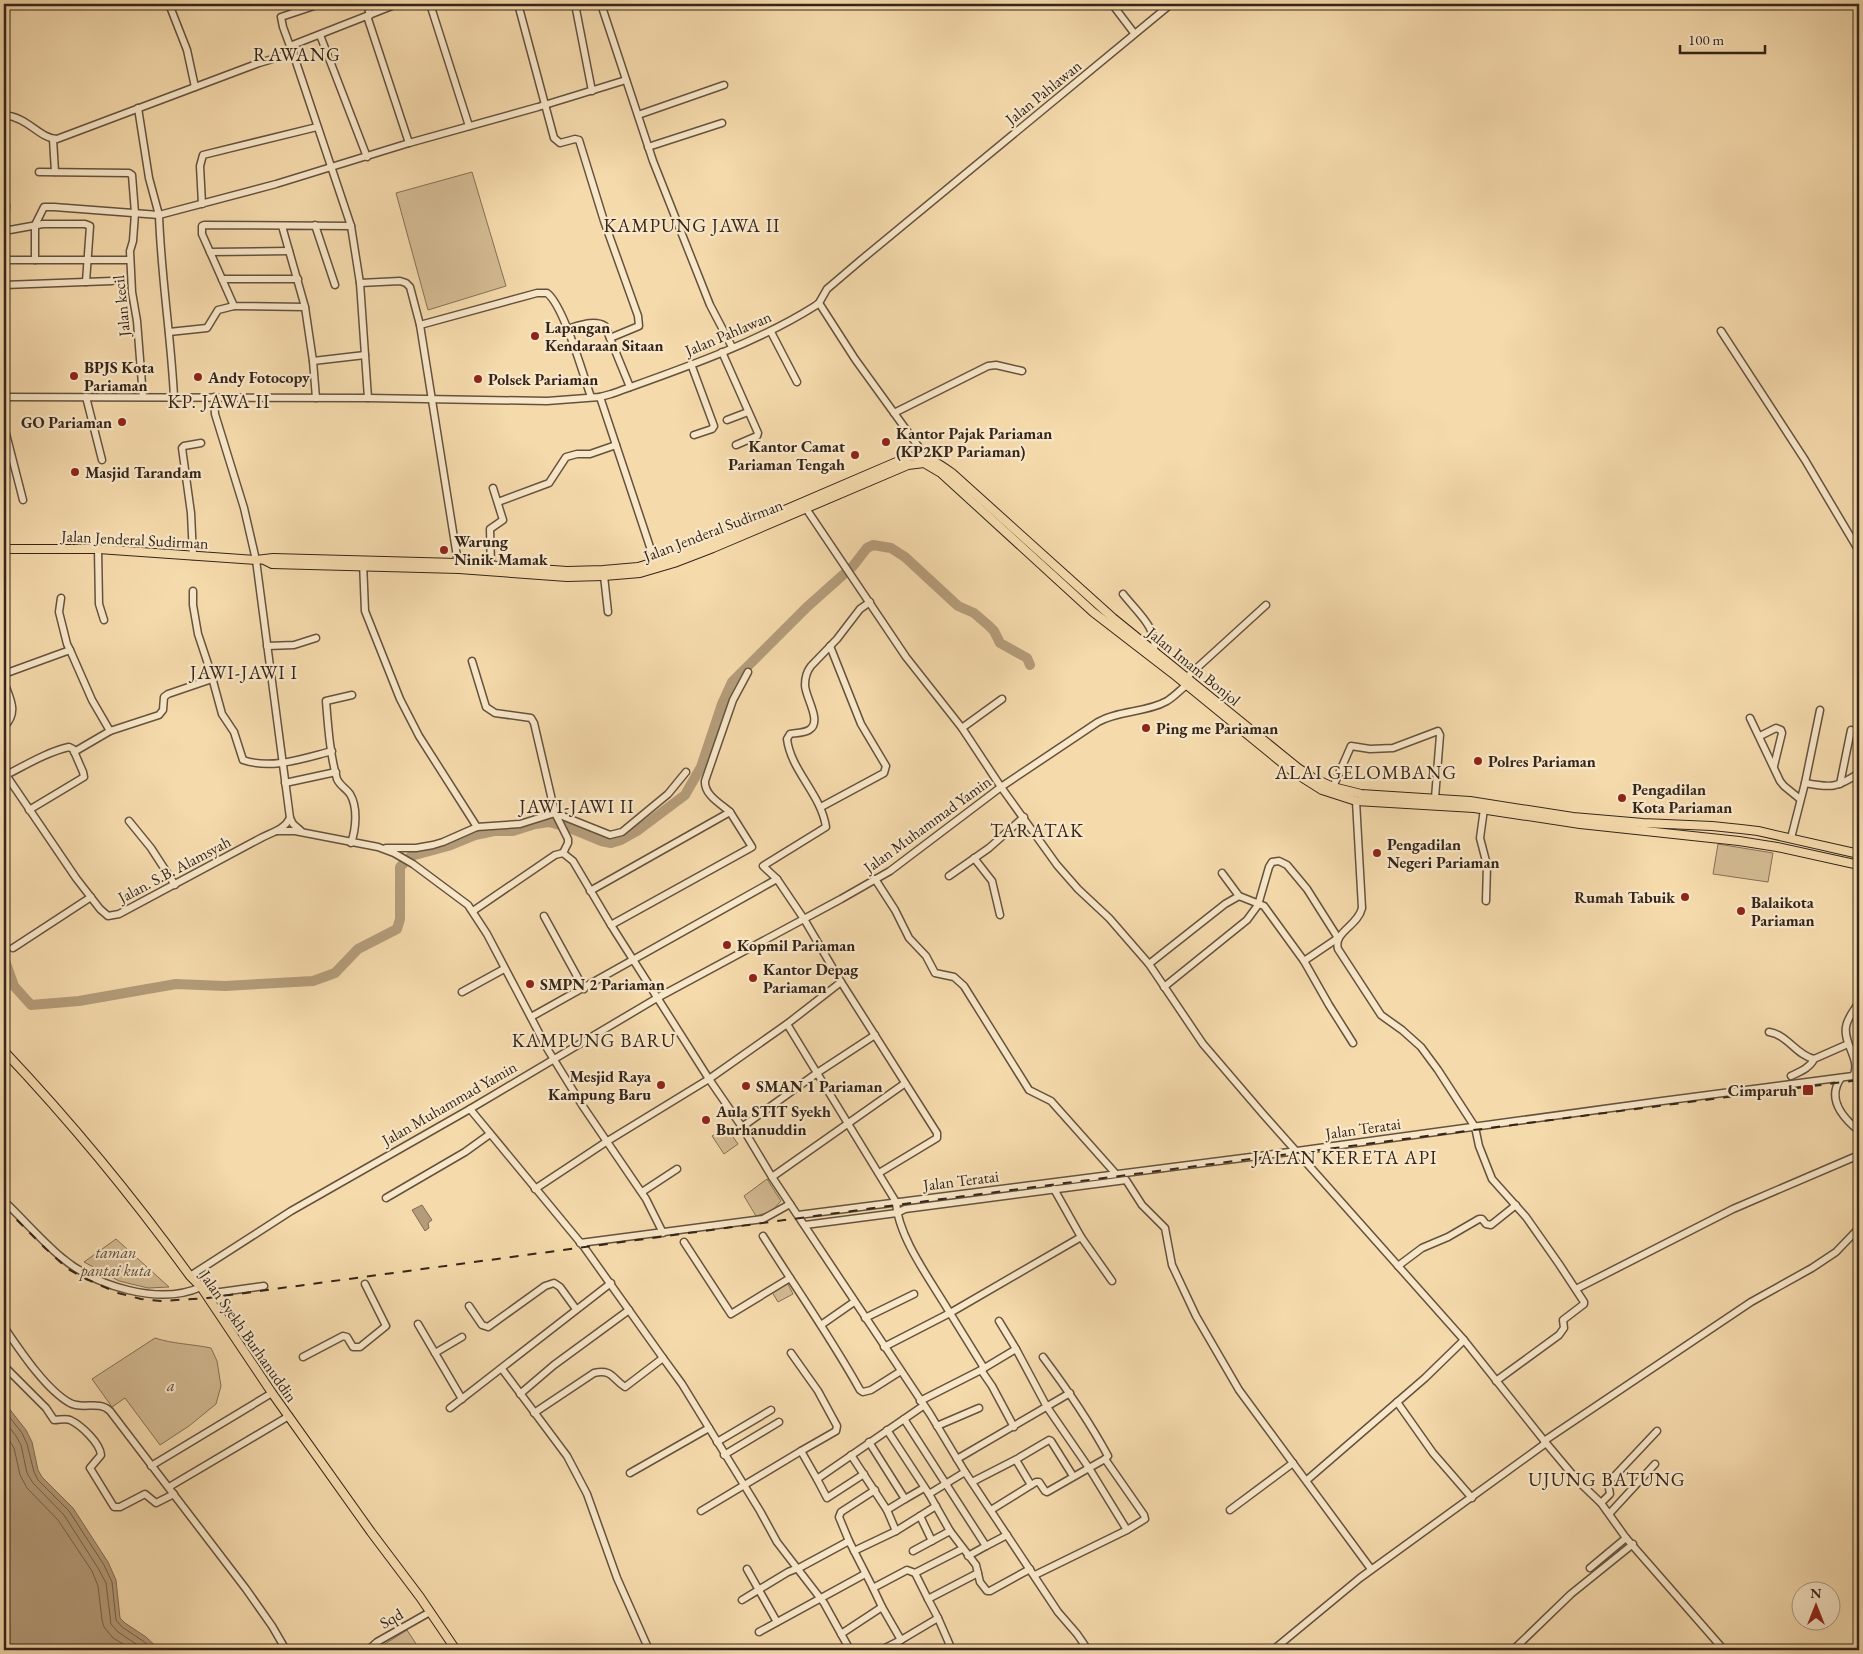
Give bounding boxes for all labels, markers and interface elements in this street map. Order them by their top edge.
scale bar [1680,22,1766,54]
text: 100 m [1688,30,1725,49]
district label: RAWANG [253,42,341,67]
street label: Jalan Pahlawan [999,55,1086,131]
district label: KAMPUNG JAWA II [603,213,781,238]
street label: Jalan kecil [108,274,135,340]
street label: Jalan Pahlawan [680,306,775,362]
place label: Lapangan Kendaraan Sitaan [545,317,664,356]
marker: Lapangan Kendaraan Sitaan [529,330,541,342]
place label: BPJS Kota Pariaman [84,357,155,396]
place label: Andy Fotocopy [207,367,310,388]
place label: Polsek Pariaman [488,369,598,390]
marker: BPJS Kota Pariaman [68,370,80,382]
marker: Andy Fotocopy [192,371,204,383]
marker: Polsek Pariaman [472,373,484,385]
district label: KP. JAWA II [168,389,270,414]
place label: GO Pariaman [21,412,112,433]
marker: GO Pariaman [116,416,128,428]
place label: Kantor Pajak Pariaman (KP2KP Pariaman) [896,423,1052,462]
place label: Kantor Camat Pariaman Tengah [728,436,845,475]
marker: Kantor Pajak Pariaman (KP2KP Pariaman) [880,436,892,448]
marker: Kantor Camat Pariaman Tengah [849,449,861,461]
place label: Masjid Tarandam [85,462,202,483]
marker: Masjid Tarandam [69,466,81,478]
street label: Jalan Jenderal Sudirman [639,494,786,567]
street label: Jalan Jenderal Sudirman [59,525,210,554]
place label: Warung Ninik Mamak [454,531,548,570]
marker: Warung Ninik Mamak [438,544,450,556]
street label: Jalan Imam Bonjol [1141,621,1245,711]
district label: JAWI-JAWI I [188,660,298,685]
place label: Ping me Pariaman [1156,718,1278,739]
marker: Ping me Pariaman [1140,722,1152,734]
place label: Polres Pariaman [1488,751,1596,772]
marker: Polres Pariaman [1472,755,1484,767]
district label: ALAI GELOMBANG [1274,760,1457,785]
street label: Jalan Muhammad Yamin [858,771,996,879]
place label: Pengadilan Kota Pariaman [1632,779,1732,818]
marker: Pengadilan Kota Pariaman [1616,792,1628,804]
district label: JAWI-JAWI II [517,794,635,819]
district label: TARATAK [990,818,1084,843]
street label: Jalan. S.B. Alamsyah [112,831,234,909]
place label: Pengadilan Negeri Pariaman [1387,834,1500,873]
marker: Pengadilan Negeri Pariaman [1371,847,1383,859]
place label: Rumah Tabuik [1574,887,1675,908]
marker: Rumah Tabuik [1679,891,1691,903]
place label: Balaikota Pariaman [1751,892,1815,931]
marker: Balaikota Pariaman [1735,905,1747,917]
place label: Kopmil Pariaman [737,935,855,956]
marker: Kopmil Pariaman [721,939,733,951]
place label: Kantor Depag Pariaman [763,959,859,998]
marker: Kantor Depag Pariaman [747,972,759,984]
place label: SMPN 2 Pariaman [540,974,665,995]
marker: SMPN 2 Pariaman [524,978,536,990]
district label: KAMPUNG BARU [512,1028,676,1053]
street label: Jalan Muhammad Yamin [376,1056,521,1152]
place label: Mesjid Raya Kampung Baru [548,1066,652,1105]
place label: SMAN 1 Pariaman [756,1076,883,1097]
marker: Mesjid Raya Kampung Baru [655,1079,667,1091]
marker: SMAN 1 Pariaman [740,1080,752,1092]
place label: Cimparuh [1728,1080,1797,1101]
marker: Cimparuh [1801,1083,1815,1097]
place label: Aula STIT Syekh Burhanuddin [715,1101,831,1140]
street label: Jalan Teratai [1322,1113,1402,1144]
marker: Aula STIT Syekh Burhanuddin [700,1114,712,1126]
district label: JALAN KERETA API [1251,1145,1437,1170]
street label: Jalan Teratai [920,1165,1000,1196]
park label: taman pantai kuta [78,1242,152,1281]
street label: Jalan Syekh Burhanuddin [194,1265,302,1407]
park label: a [166,1375,175,1396]
district label: UJUNG BATUNG [1528,1467,1686,1492]
north arrow [1790,1582,1840,1632]
text: N [1810,1584,1822,1602]
street label: Sqd [376,1603,408,1633]

